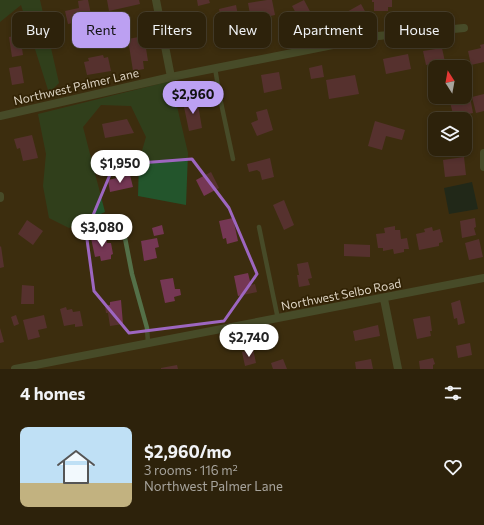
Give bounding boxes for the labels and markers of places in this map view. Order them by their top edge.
pin: $2,960 [160,81,226,115]
pin: $1,950 [87,150,153,184]
pin: $3,080 [69,214,135,248]
pin: $2,740 [216,324,282,358]

